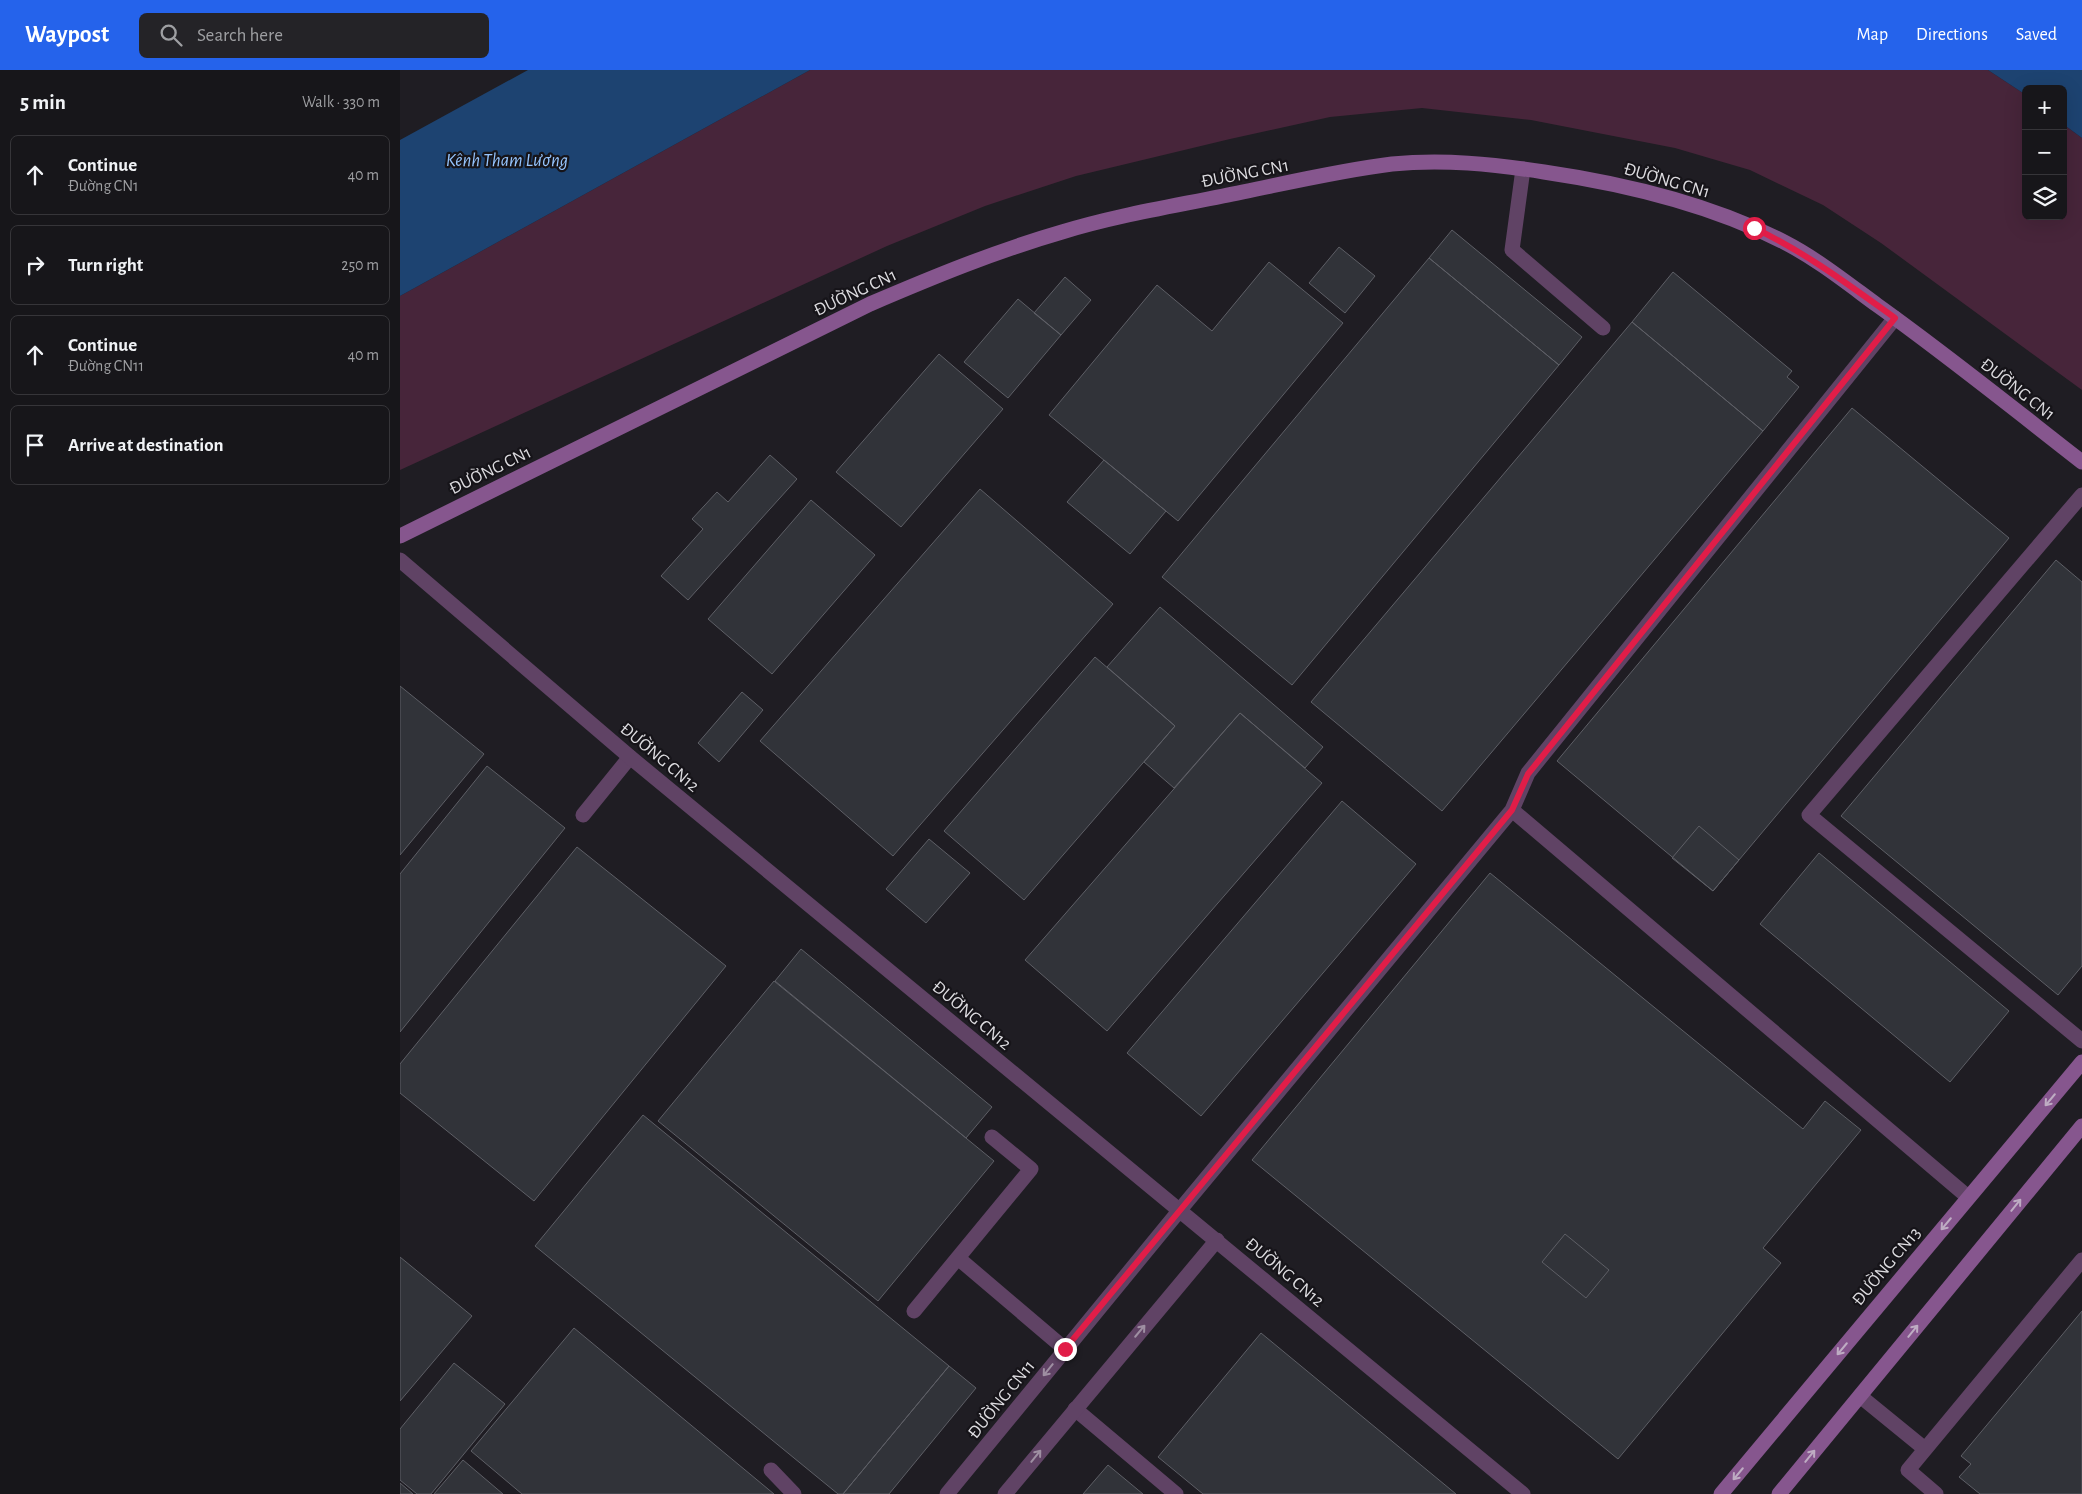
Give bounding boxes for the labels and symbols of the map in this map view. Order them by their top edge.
water label: Kênh Tham Lương [446,151,568,170]
street label: ĐƯỜNG CN1 [1199,154,1291,191]
street label: ĐƯỜNG CN1 [1622,157,1713,202]
route start [1743,217,1766,240]
street label: ĐƯỜNG CN1 [810,263,900,320]
street label: ĐƯỜNG CN1 [1977,353,2060,424]
street label: ĐƯỜNG CN1 [445,441,534,498]
street label: ĐƯỜNG CN12 [616,717,704,796]
street label: ĐƯỜNG CN12 [928,975,1016,1054]
one-way arrow [2045,1093,2056,1106]
one-way arrow [2011,1199,2022,1212]
one-way arrow [1940,1217,1951,1230]
street label: ĐƯỜNG CN13 [1847,1222,1925,1309]
street label: ĐƯỜNG CN12 [1241,1232,1329,1311]
one-way arrow [1135,1325,1146,1338]
one-way arrow [1907,1325,1918,1338]
route end [1054,1338,1077,1361]
one-way arrow [1836,1342,1847,1355]
street label: ĐƯỜNG CN11 [963,1355,1039,1442]
one-way arrow [1043,1364,1054,1377]
one-way arrow [1031,1450,1042,1463]
one-way arrow [1804,1450,1815,1463]
one-way arrow [1733,1467,1744,1480]

